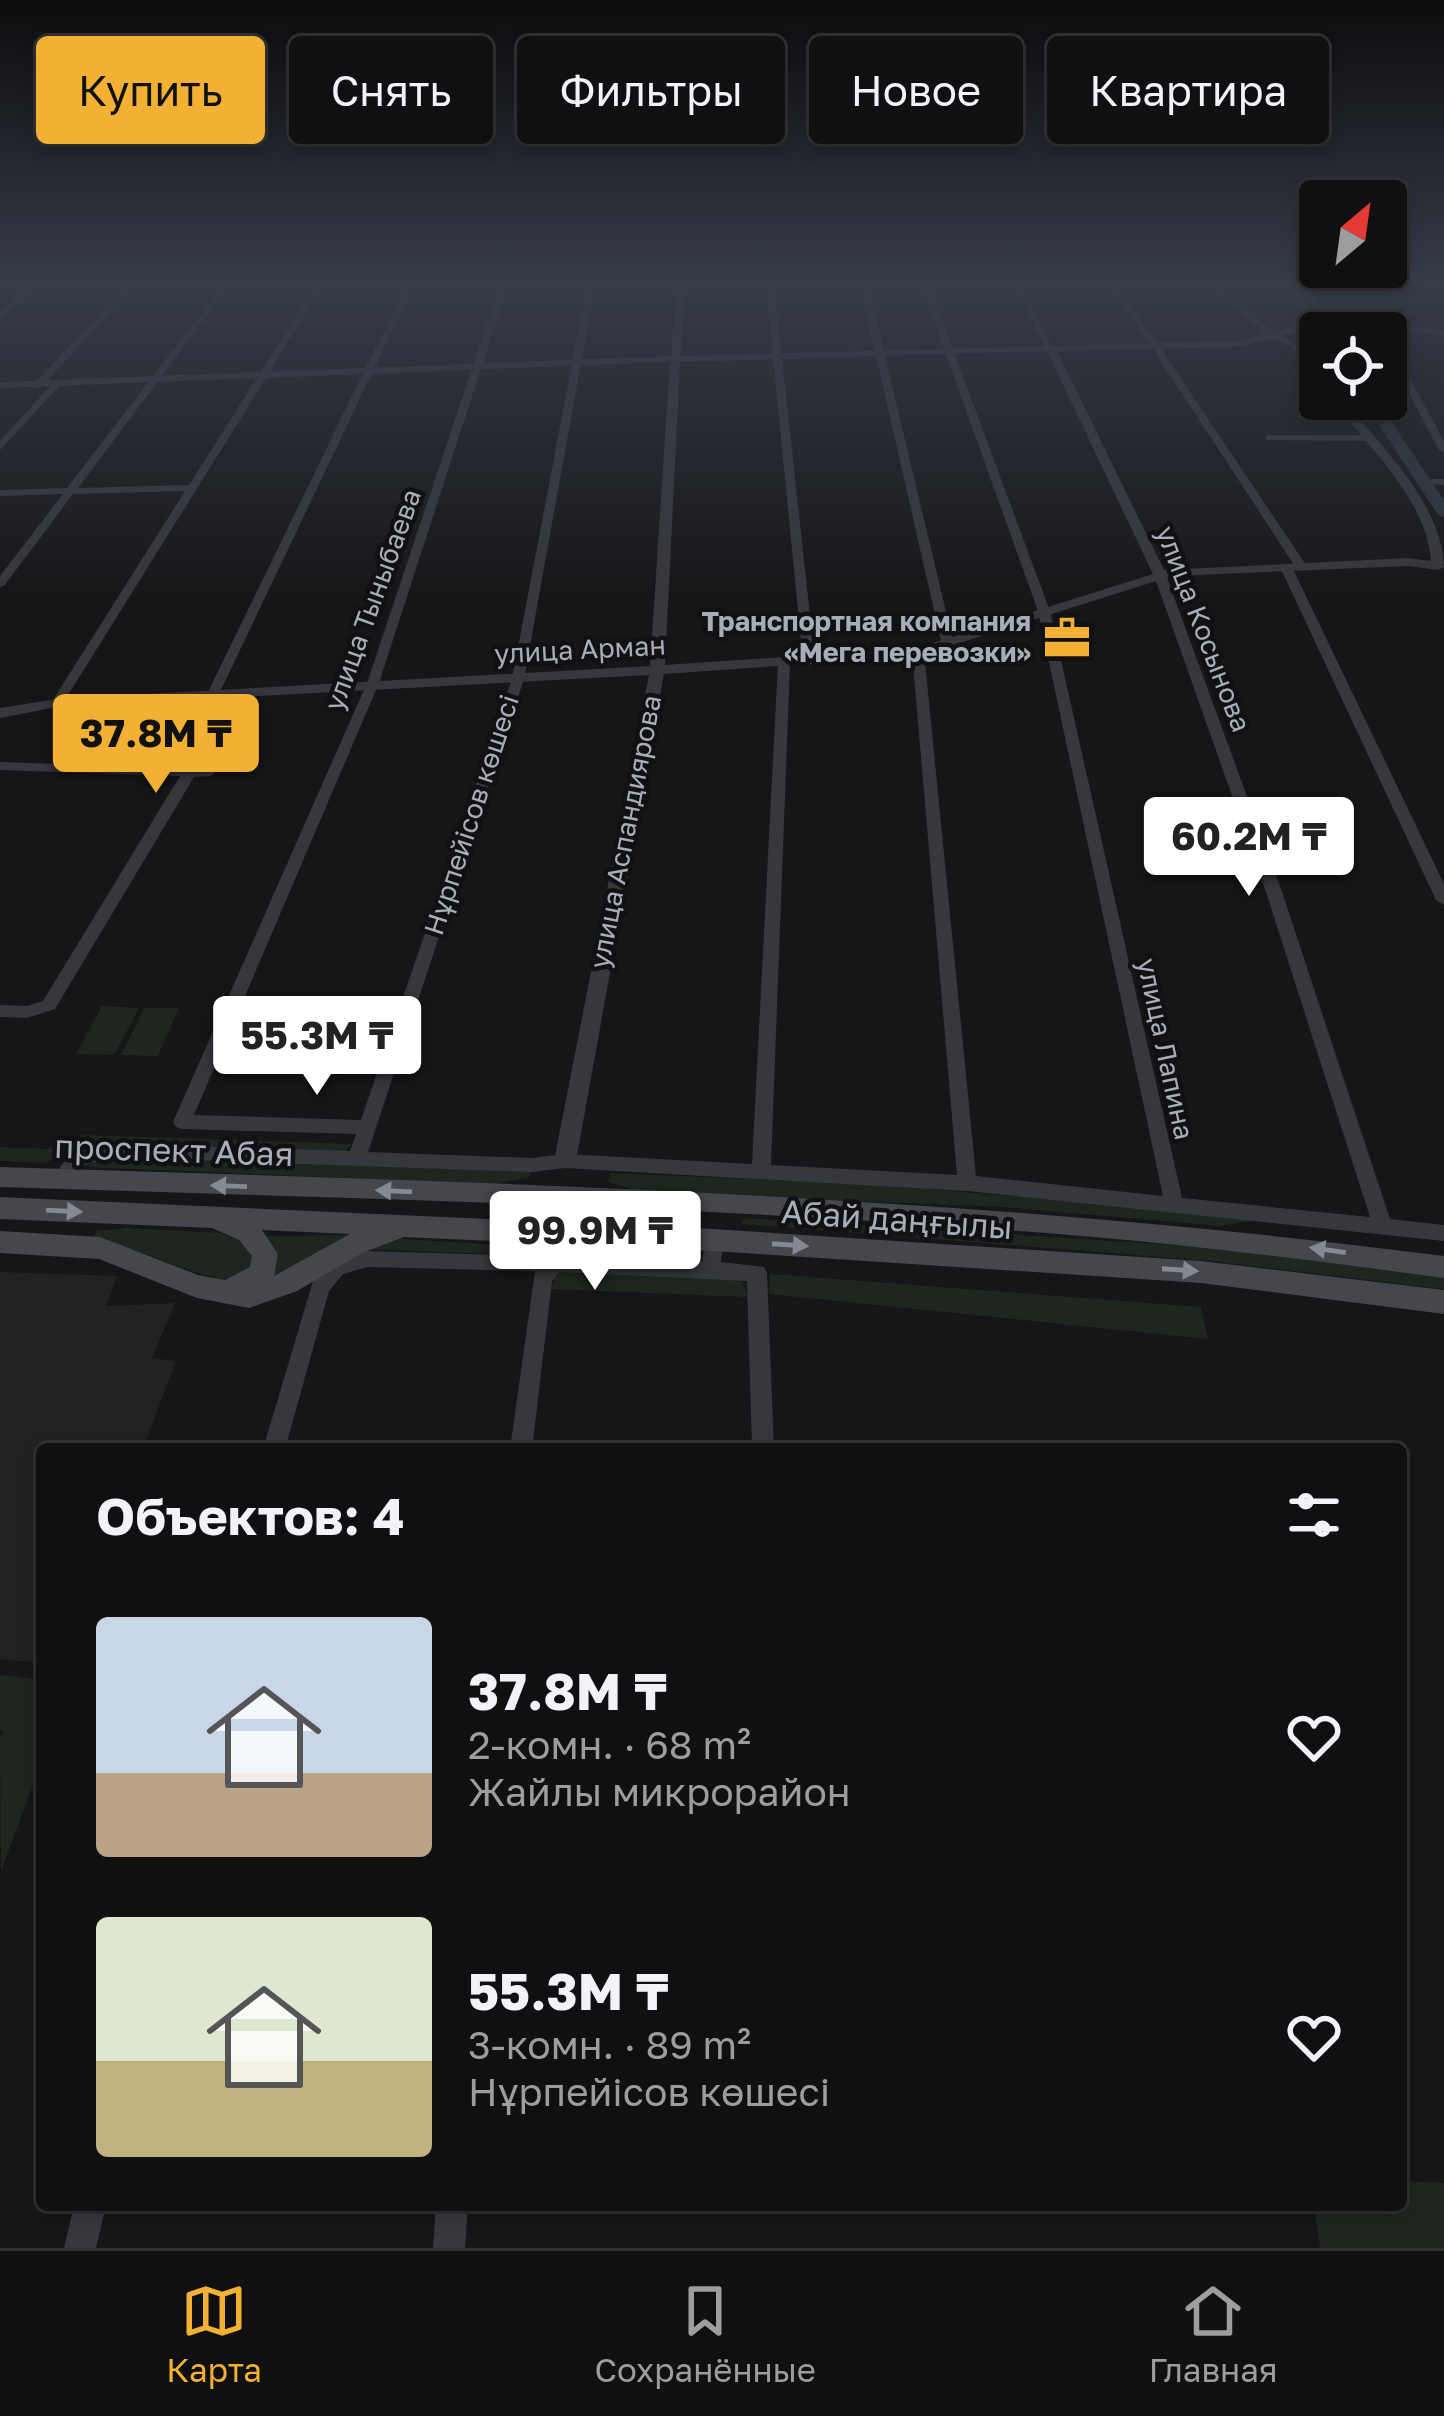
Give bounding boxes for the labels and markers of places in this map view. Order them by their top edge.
place label: Транспортная компания «Мега перевозки» [701,605,1031,668]
office icon: Транспортная компания «Мега перевозки» [1042,613,1092,663]
pin: 37.8M ₸ [45,694,267,796]
pin: 60.2M ₸ [1138,797,1360,899]
pin: 55.3M ₸ [206,996,428,1098]
pin: 99.9M ₸ [484,1191,706,1293]

